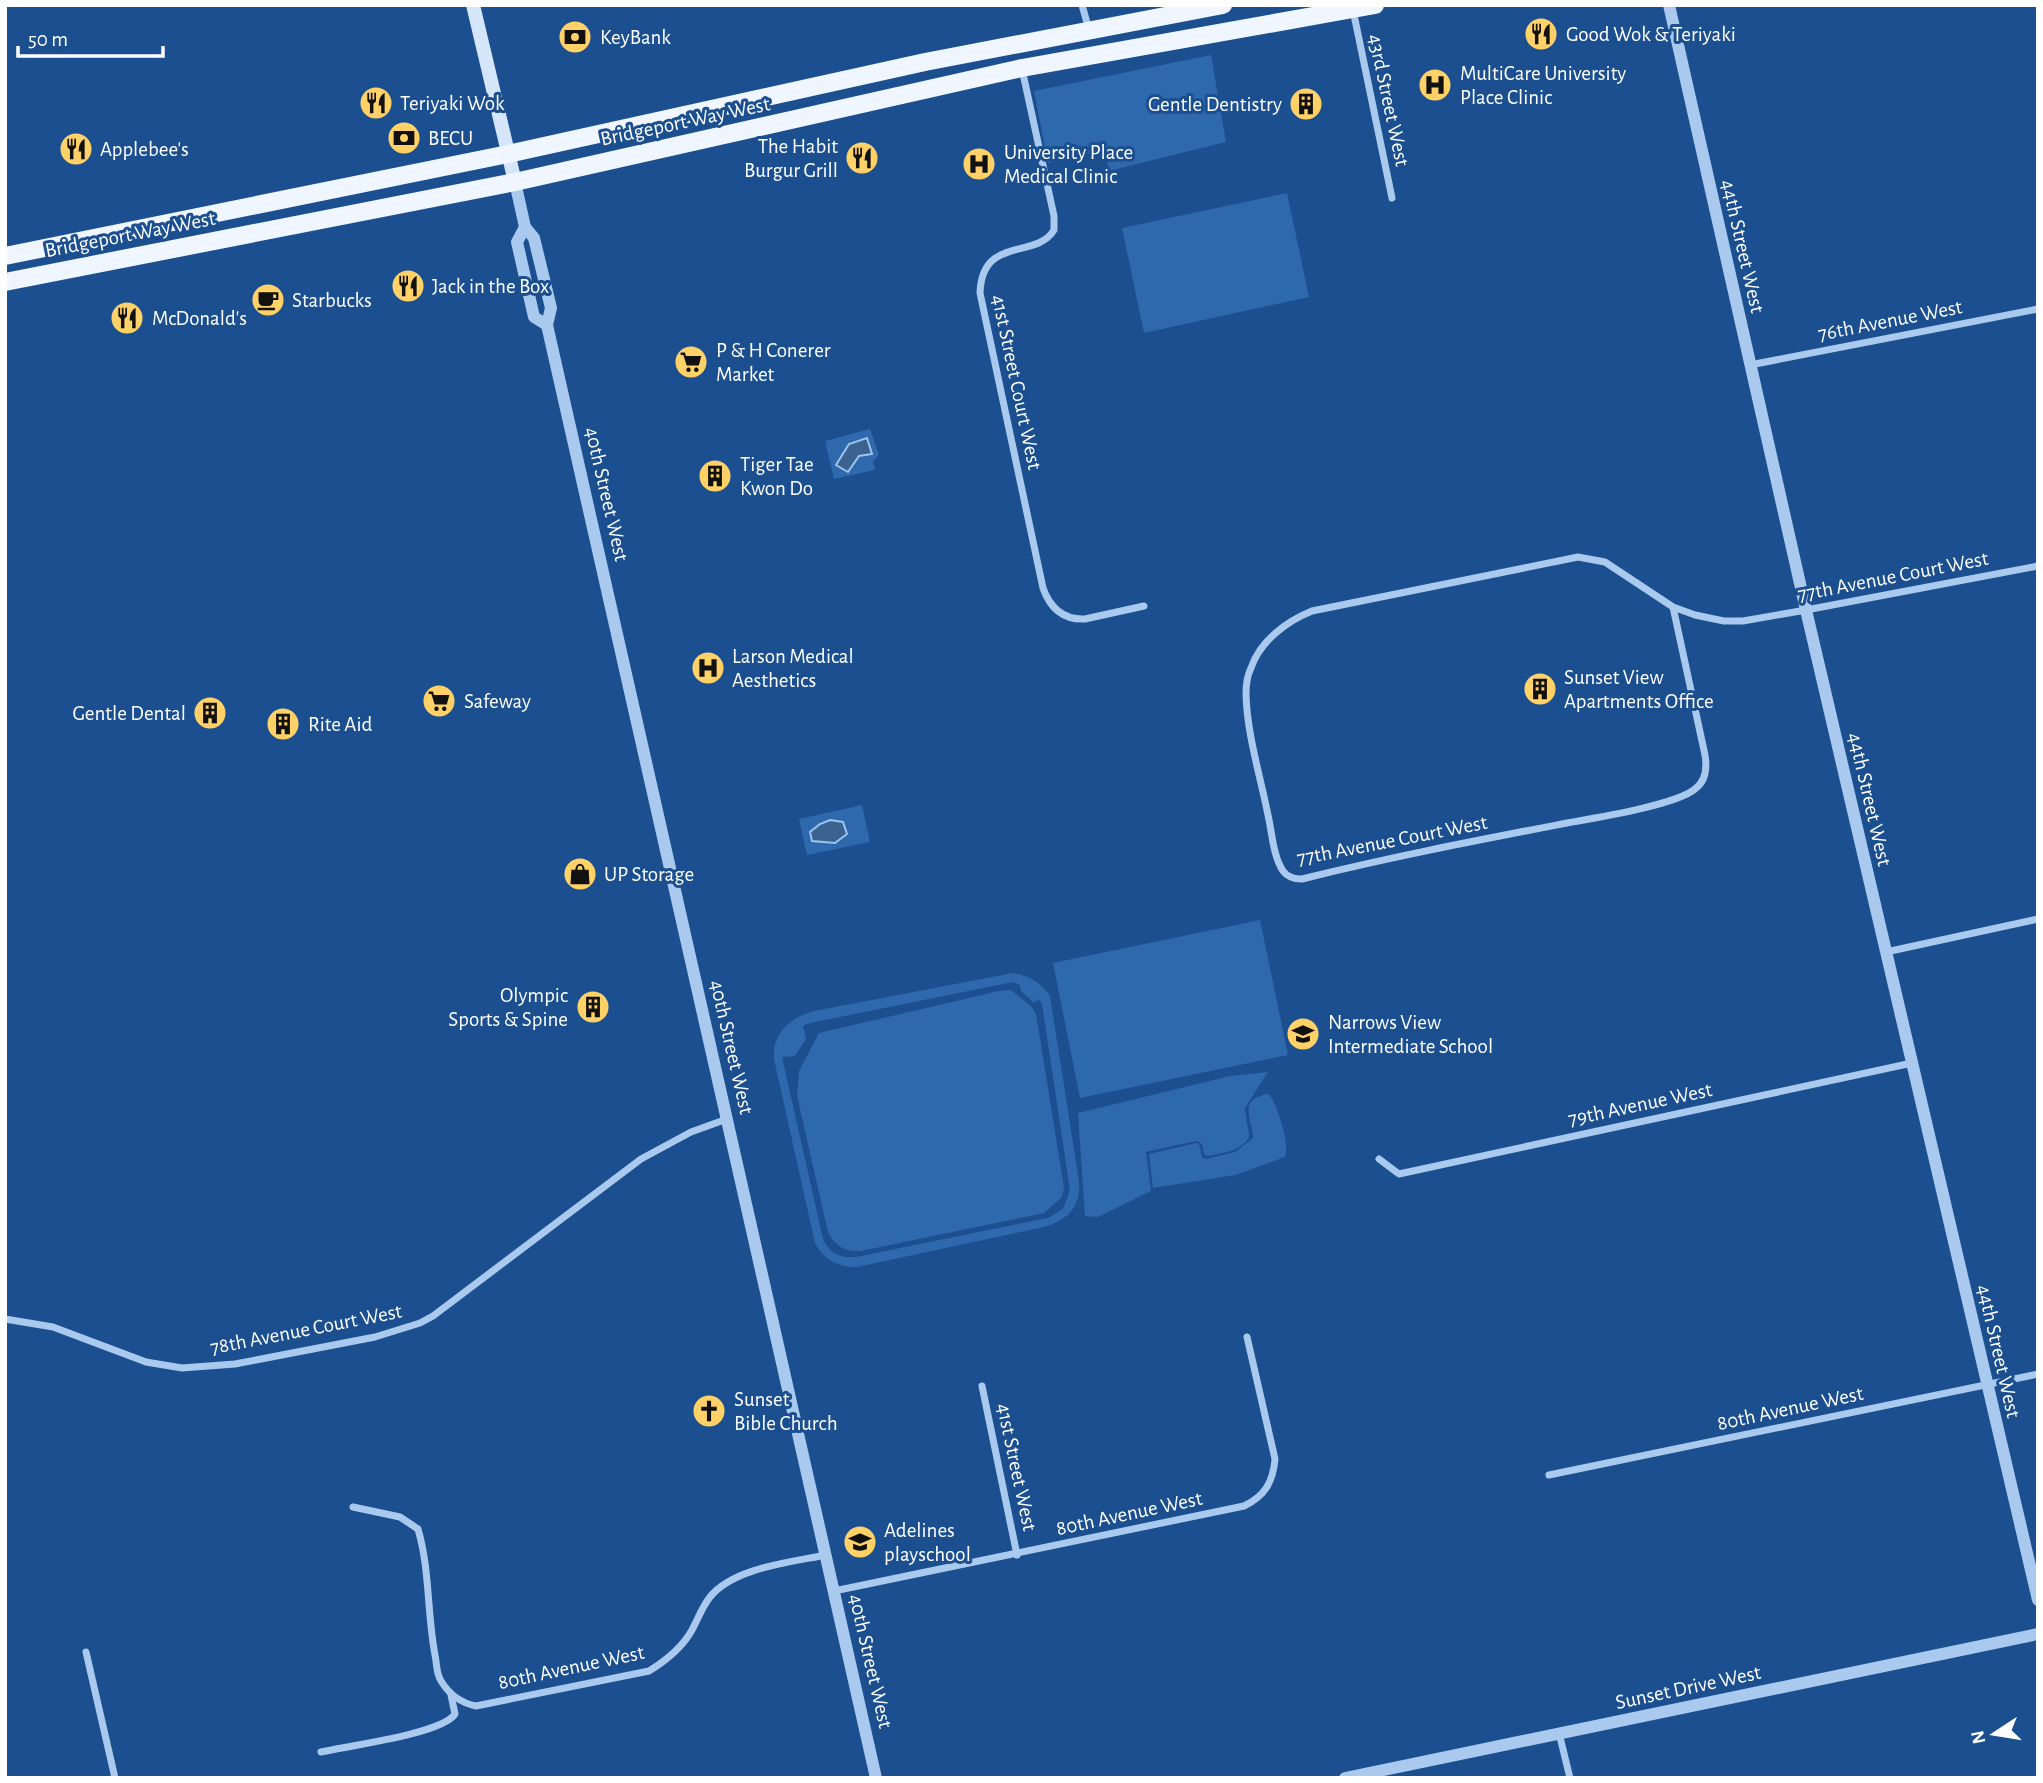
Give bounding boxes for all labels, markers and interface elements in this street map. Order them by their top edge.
scale bar [18,14,163,58]
restaurant icon: Good Wok & Teriyaki [1522,15,1560,53]
bank icon: KeyBank [556,18,594,56]
place label: Good Wok & Teriyaki [1566,24,1736,45]
place label: KeyBank [600,27,671,48]
text: 50 m [28,29,68,50]
street label: 43rd Street West [1364,32,1413,168]
place label: MultiCare University Place Clinic [1460,63,1626,108]
hospital icon: MultiCare University Place Clinic [1416,66,1454,104]
restaurant icon: Teriyaki Wok [357,84,395,122]
building icon: Gentle Dentistry [1287,85,1325,123]
place label: Teriyaki Wok [400,93,505,114]
street label: Bridgeport Way West [598,93,772,150]
place label: Gentle Dentistry [1148,94,1282,115]
bank icon: BECU [385,119,423,157]
place label: BECU [428,128,473,149]
restaurant icon: Applebee's [57,130,95,168]
place label: The Habit Burgur Grill [744,136,838,181]
place label: Applebee's [100,139,189,160]
restaurant icon: The Habit Burgur Grill [843,139,881,177]
place label: University Place Medical Clinic [1004,142,1133,187]
hospital icon: University Place Medical Clinic [960,145,998,183]
street label: 44th Street West [1717,177,1768,315]
street label: Bridgeport Way West [43,208,217,261]
restaurant icon: Jack in the Box [389,267,427,305]
place label: Jack in the Box [432,276,549,297]
cafe icon: Starbucks [249,281,287,319]
place label: Starbucks [292,290,372,311]
street label: 41st Street Court West [988,293,1045,472]
street label: 76th Avenue West [1816,296,1964,345]
restaurant icon: McDonald's [108,299,146,337]
place label: McDonald's [152,308,247,329]
place label: P & H Conerer Market [716,340,831,385]
supermarket icon: P & H Conerer Market [672,343,710,381]
street label: 40th Street West [581,425,632,564]
place label: Tiger Tae Kwon Do [740,454,814,499]
building icon: Tiger Tae Kwon Do [696,457,734,495]
street label: 77th Avenue Court West [1796,548,1990,605]
place label: Larson Medical Aesthetics [732,646,854,691]
hospital icon: Larson Medical Aesthetics [689,649,727,687]
place label: Sunset View Apartments Office [1564,667,1714,712]
building icon: Sunset View Apartments Office [1521,670,1559,708]
supermarket icon: Safeway [420,682,458,720]
place label: Safeway [464,691,531,712]
building icon: Gentle Dental [191,694,229,732]
place label: Gentle Dental [73,703,186,724]
building icon: Rite Aid [264,705,302,743]
place label: Rite Aid [308,714,373,735]
street label: 44th Street West [1844,730,1895,868]
street label: 77th Avenue Court West [1295,812,1489,869]
shop icon: UP Storage [561,855,599,893]
place label: UP Storage [604,864,694,885]
street label: 40th Street West [706,978,757,1117]
place label: Olympic Sports & Spine [448,985,568,1030]
building icon: Olympic Sports & Spine [574,988,612,1026]
place label: Narrows View Intermediate School [1328,1012,1493,1057]
school or university icon: Narrows View Intermediate School [1284,1015,1322,1053]
street label: 79th Avenue West [1566,1079,1714,1130]
street label: 44th Street West [1973,1282,2024,1420]
street label: 78th Avenue Court West [209,1301,404,1358]
street label: 80th Avenue West [1715,1383,1865,1434]
place label: Sunset Bible Church [734,1389,838,1434]
church icon: Sunset Bible Church [690,1392,728,1430]
street label: 41st Street West [993,1401,1040,1533]
street label: 80th Avenue West [1054,1488,1204,1539]
place label: Adelines playschool [884,1520,971,1565]
school or university icon: Adelines playschool [841,1523,879,1561]
street label: 40th Street West [845,1592,896,1731]
street label: 80th Avenue West [496,1642,646,1693]
street label: Sunset Drive West [1614,1662,1763,1713]
north arrow [1959,1699,2029,1769]
text: N [1968,1729,1990,1746]

